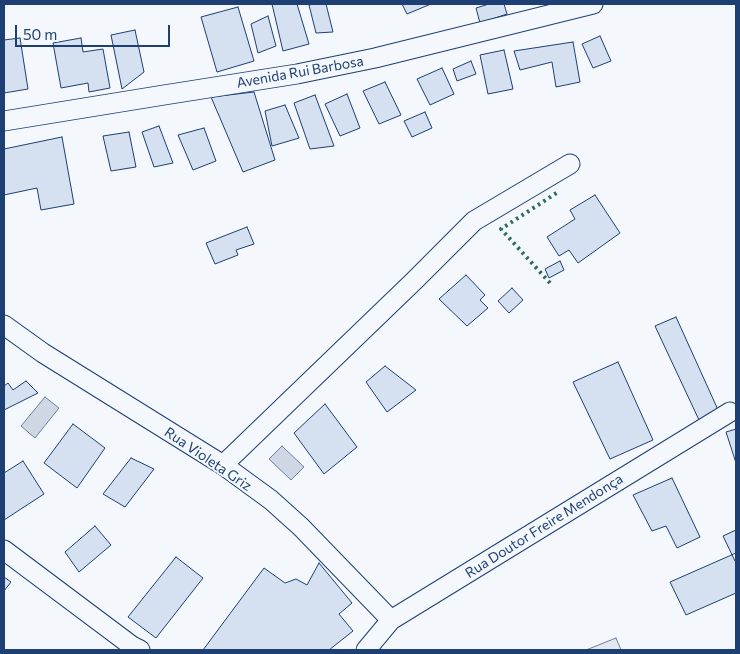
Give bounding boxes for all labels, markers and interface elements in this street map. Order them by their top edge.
scale bar [18,15,172,47]
text: 50 m [23,25,57,43]
street label: Avenida Rui Barbosa [235,53,365,91]
street label: Rua Violeta Griz [161,424,255,494]
street label: Rua Doutor Freire Mendonça [462,470,626,582]

